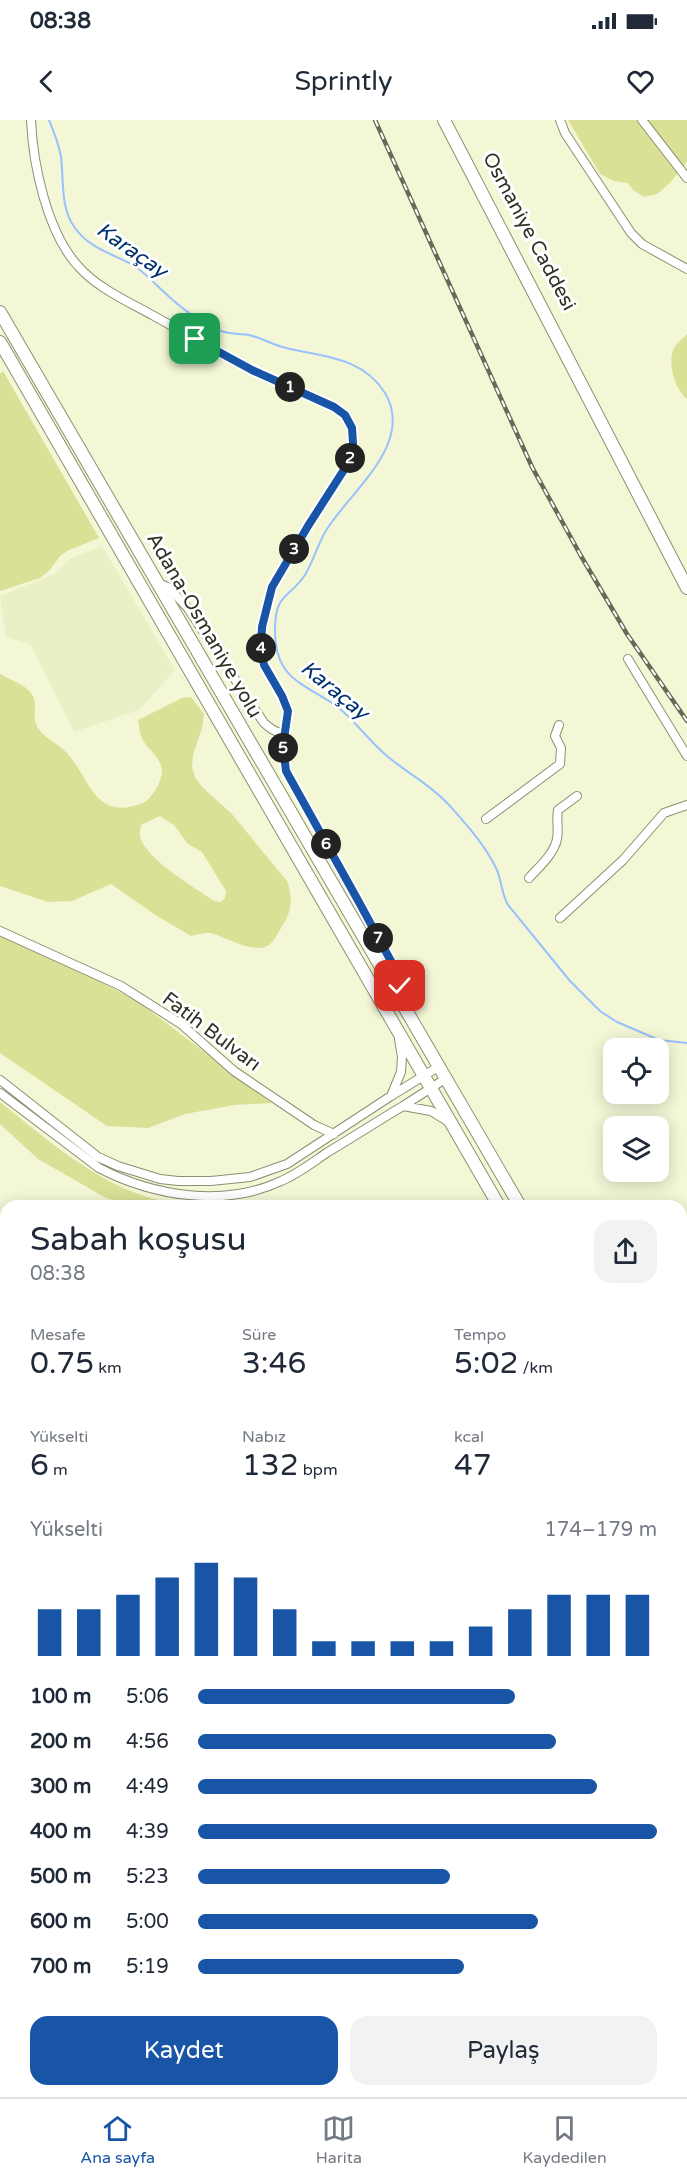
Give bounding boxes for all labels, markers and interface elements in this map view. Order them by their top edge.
text: 08:38 [30,8,91,34]
icon: back [30,65,63,98]
text: Sprintly [294,65,393,98]
icon: heart [624,65,657,98]
street label: Osmaniye Caddesi [477,148,581,315]
water label: Karaçay [92,217,174,285]
pin [169,313,220,364]
icon: arrive [178,322,211,355]
pin: 1 [275,372,305,402]
text: 1 [285,377,295,397]
pin: 2 [335,443,365,473]
text: 2 [345,448,355,468]
street label: Adana-Osmaniye yolu [141,529,267,722]
pin: 3 [279,534,309,564]
text: 3 [289,539,299,559]
pin: 4 [246,633,276,663]
text: 4 [256,638,266,658]
water label: Karaçay [296,656,376,727]
pin: 5 [268,733,298,763]
text: 5 [278,738,288,758]
pin: 6 [311,829,341,859]
text: 6 [321,834,331,854]
pin: 7 [363,923,393,953]
text: 7 [373,928,383,948]
pin [374,960,425,1011]
icon: check [383,969,416,1002]
street label: Fatih Bulvarı [157,987,265,1077]
map controls [603,1038,669,1182]
button: locate [603,1038,669,1104]
button: layers [603,1116,669,1182]
text: Sabah koşusu [30,1220,247,1259]
button: share [594,1220,657,1283]
text: 08:38 [30,1262,85,1286]
text: Mesafe [30,1325,85,1345]
text: Süre [242,1325,276,1345]
text: Tempo [454,1325,506,1345]
text: 0.75 [30,1345,94,1382]
text: 3:46 [242,1345,306,1382]
text: 5:02 [454,1345,518,1382]
text: km [94,1358,122,1378]
text: /km [518,1358,553,1378]
text: Yükselti [30,1427,88,1447]
text: Nabız [242,1427,286,1447]
text: kcal [454,1427,484,1447]
text: 6 [30,1447,49,1484]
text: 132 [242,1447,299,1484]
text: 47 [454,1447,492,1484]
text: m [49,1460,68,1480]
text: bpm [299,1460,338,1480]
text: Yükselti [30,1518,103,1542]
text: 174–179 m [544,1518,657,1542]
text: 100 m [30,1685,91,1709]
text: 5:06 [126,1685,169,1709]
text: 200 m [30,1730,91,1754]
text: 4:56 [126,1730,169,1754]
text: 300 m [30,1775,91,1799]
text: 4:49 [126,1775,169,1799]
text: 400 m [30,1820,91,1844]
text: 4:39 [126,1820,169,1844]
text: 500 m [30,1865,91,1889]
text: 5:23 [126,1865,169,1889]
text: 600 m [30,1910,91,1934]
text: 5:00 [126,1910,169,1934]
text: 700 m [30,1955,91,1979]
text: 5:19 [126,1955,169,1979]
button: Kaydet [30,2016,338,2085]
button: Paylaş [350,2016,657,2085]
tab: Ana sayfa [80,2112,155,2168]
tab: Harita [316,2112,362,2168]
tab: Kaydedilen [523,2112,607,2168]

